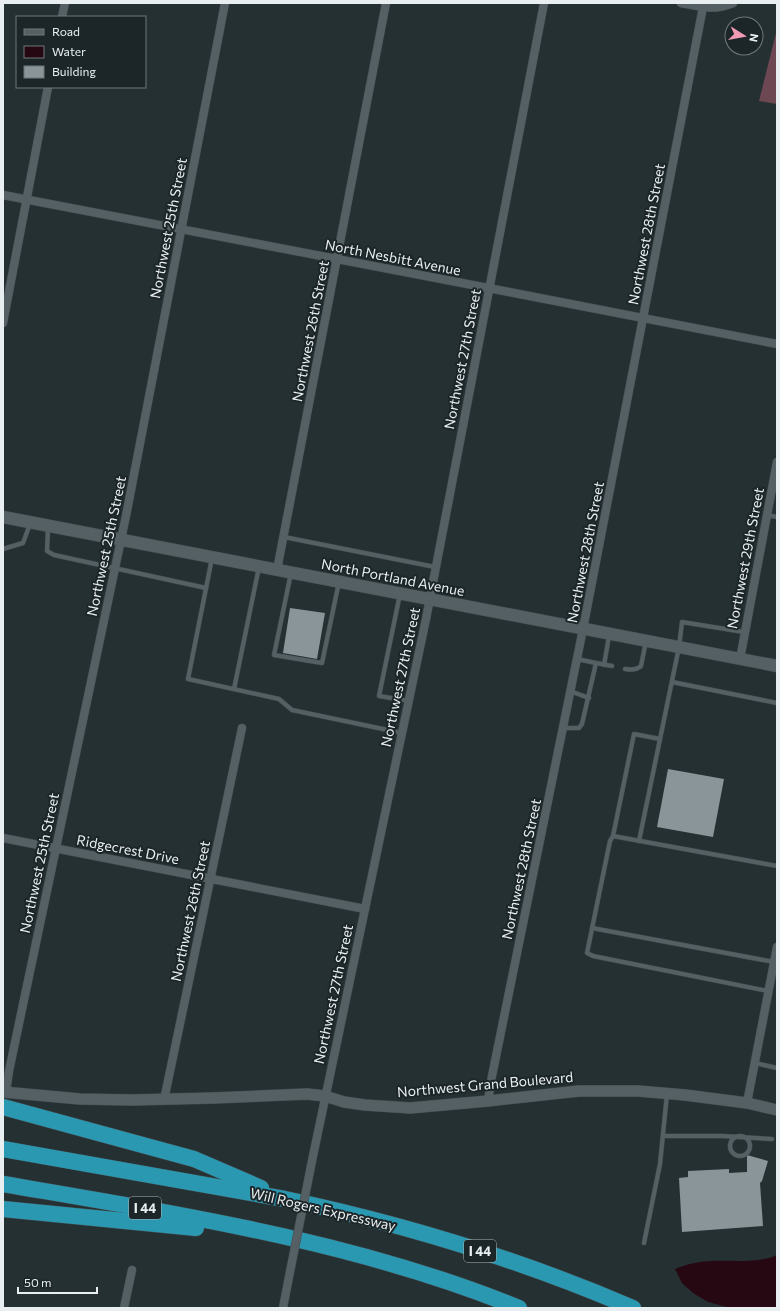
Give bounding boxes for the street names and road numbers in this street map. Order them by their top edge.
street label: Northwest 25th Street [146,156,190,300]
street label: Northwest 28th Street [624,162,668,306]
street label: North Nesbitt Avenue [324,235,462,279]
street label: Northwest 26th Street [288,259,332,403]
street label: Northwest 27th Street [440,287,484,430]
street label: Northwest 25th Street [83,474,129,618]
street label: Northwest 28th Street [563,480,607,624]
street label: Northwest 29th Street [723,486,767,630]
street label: North Portland Avenue [320,555,466,599]
street label: Northwest 27th Street [377,605,423,748]
street label: Northwest 25th Street [16,791,62,935]
street label: Northwest 28th Street [498,797,544,941]
street label: Ridgecrest Drive [75,831,181,867]
street label: Northwest 26th Street [167,839,213,983]
street label: Northwest 27th Street [310,922,356,1065]
street label: Northwest Grand Boulevard [396,1068,574,1100]
street label: Will Rogers Expressway [248,1184,398,1234]
road number: I 44 [129,1197,161,1219]
road number: I 44 [464,1240,496,1262]

